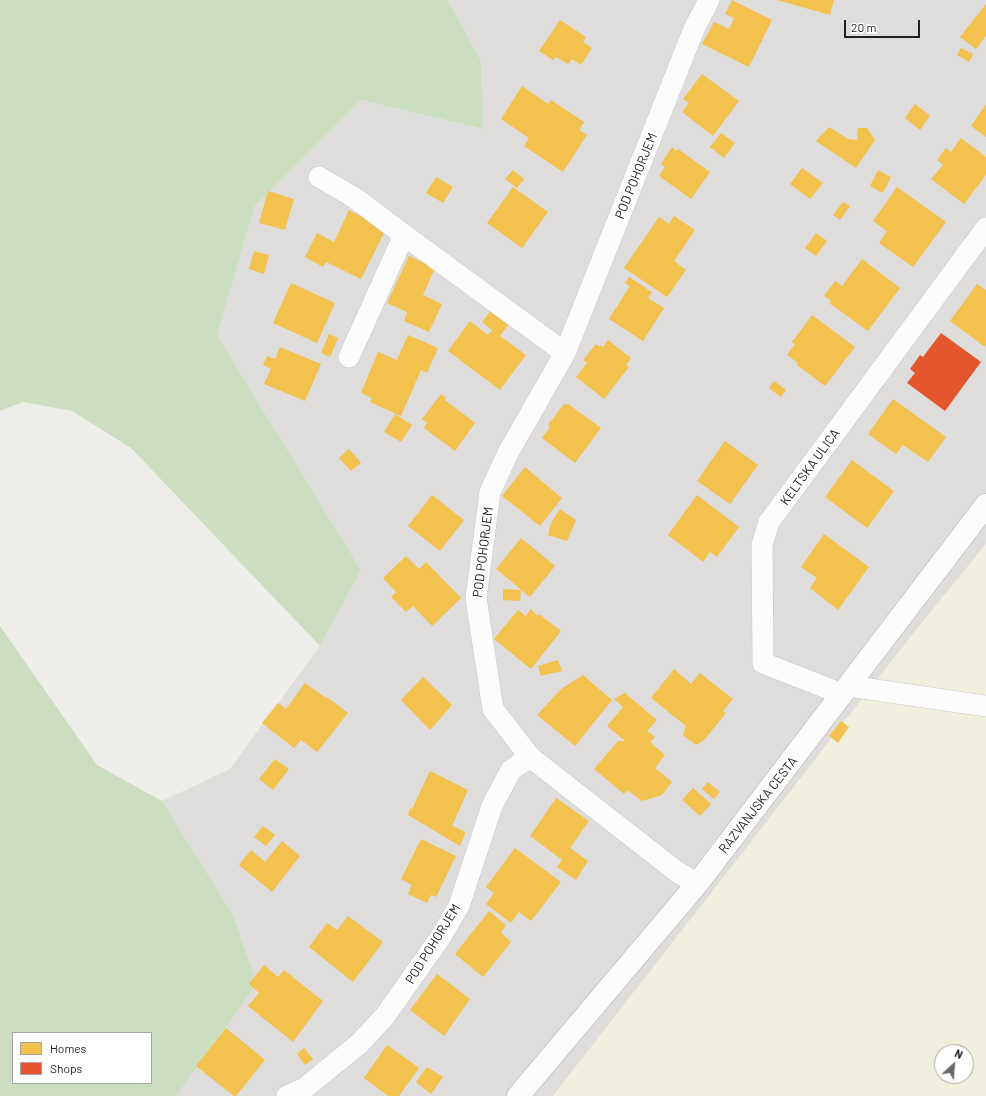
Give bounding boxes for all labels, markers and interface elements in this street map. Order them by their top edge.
scale bar [846,12,922,38]
text: 20 m [851,20,877,34]
street label: POD POHORJEM [612,131,660,221]
street label: KELTSKA ULICA [777,426,843,508]
street label: POD POHORJEM [470,506,496,598]
street label: RAZVANJSKA CESTA [715,754,801,856]
street label: POD POHORJEM [402,901,464,987]
legend [12,1032,152,1084]
text: Homes [50,1041,86,1055]
north arrow [934,1044,974,1084]
text: N [953,1046,965,1061]
text: Shops [50,1061,82,1075]

